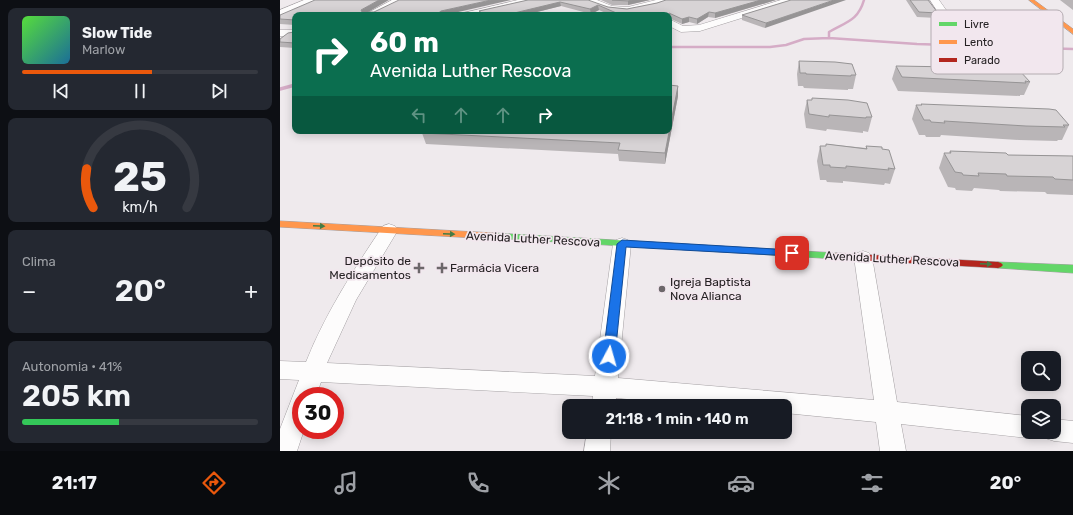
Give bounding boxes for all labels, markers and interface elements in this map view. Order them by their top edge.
legend [931,10,1063,74]
text: Livre [964,18,989,31]
text: Slow Tide [82,24,152,42]
text: 60 m [370,26,439,59]
icon: right [304,28,356,80]
text: Lento [964,36,993,49]
text: Marlow [82,42,125,57]
text: Parado [964,54,1000,67]
text: Avenida Luther Rescova [370,60,572,82]
icon: previous [50,80,72,102]
icon: pause [129,80,151,102]
icon: next [208,80,230,102]
icon: left [408,104,430,126]
icon: ahead [450,104,472,126]
icon: ahead [492,104,514,126]
icon: right [534,104,556,126]
text: 25 [113,152,167,201]
text: km/h [122,199,158,216]
one-way arrow [313,223,325,230]
street label: Avenida Luther Rescova [466,228,600,250]
one-way arrow [443,230,455,237]
pin [775,236,809,270]
icon: arrive [781,242,803,264]
street label: Avenida Luther Rescova [825,248,959,270]
text: Clima [22,254,56,269]
place label: Depósito de Medicamentos [329,254,411,282]
place label: Farmácia Vicera [450,261,539,275]
one-way arrow [980,261,993,267]
marker: Depósito de Medicamentos [414,263,424,273]
marker: Farmácia Vicera [437,263,447,273]
text: 20° [115,273,166,309]
place label: Igreja Baptista Nova Alianca [670,275,751,303]
text: − [22,278,36,305]
text: + [244,278,258,305]
marker: Igreja Baptista Nova Alianca [657,284,667,294]
position arrow [588,335,630,377]
map controls [1021,351,1061,439]
button: search [1021,351,1061,391]
text: Autonomia · 41% [22,359,122,374]
text: 205 km [22,378,131,414]
speed limit sign: 30 [292,387,344,439]
button: layers [1021,399,1061,439]
text: 21:18 · 1 min · 140 m [605,410,749,428]
icon: directions [200,469,228,497]
icon: music [332,469,360,497]
icon: phone [464,469,492,497]
icon: climate [595,469,623,497]
icon: car [727,469,755,497]
icon: filters [858,469,886,497]
text: 21:17 [52,472,97,494]
text: 20° [990,472,1021,494]

